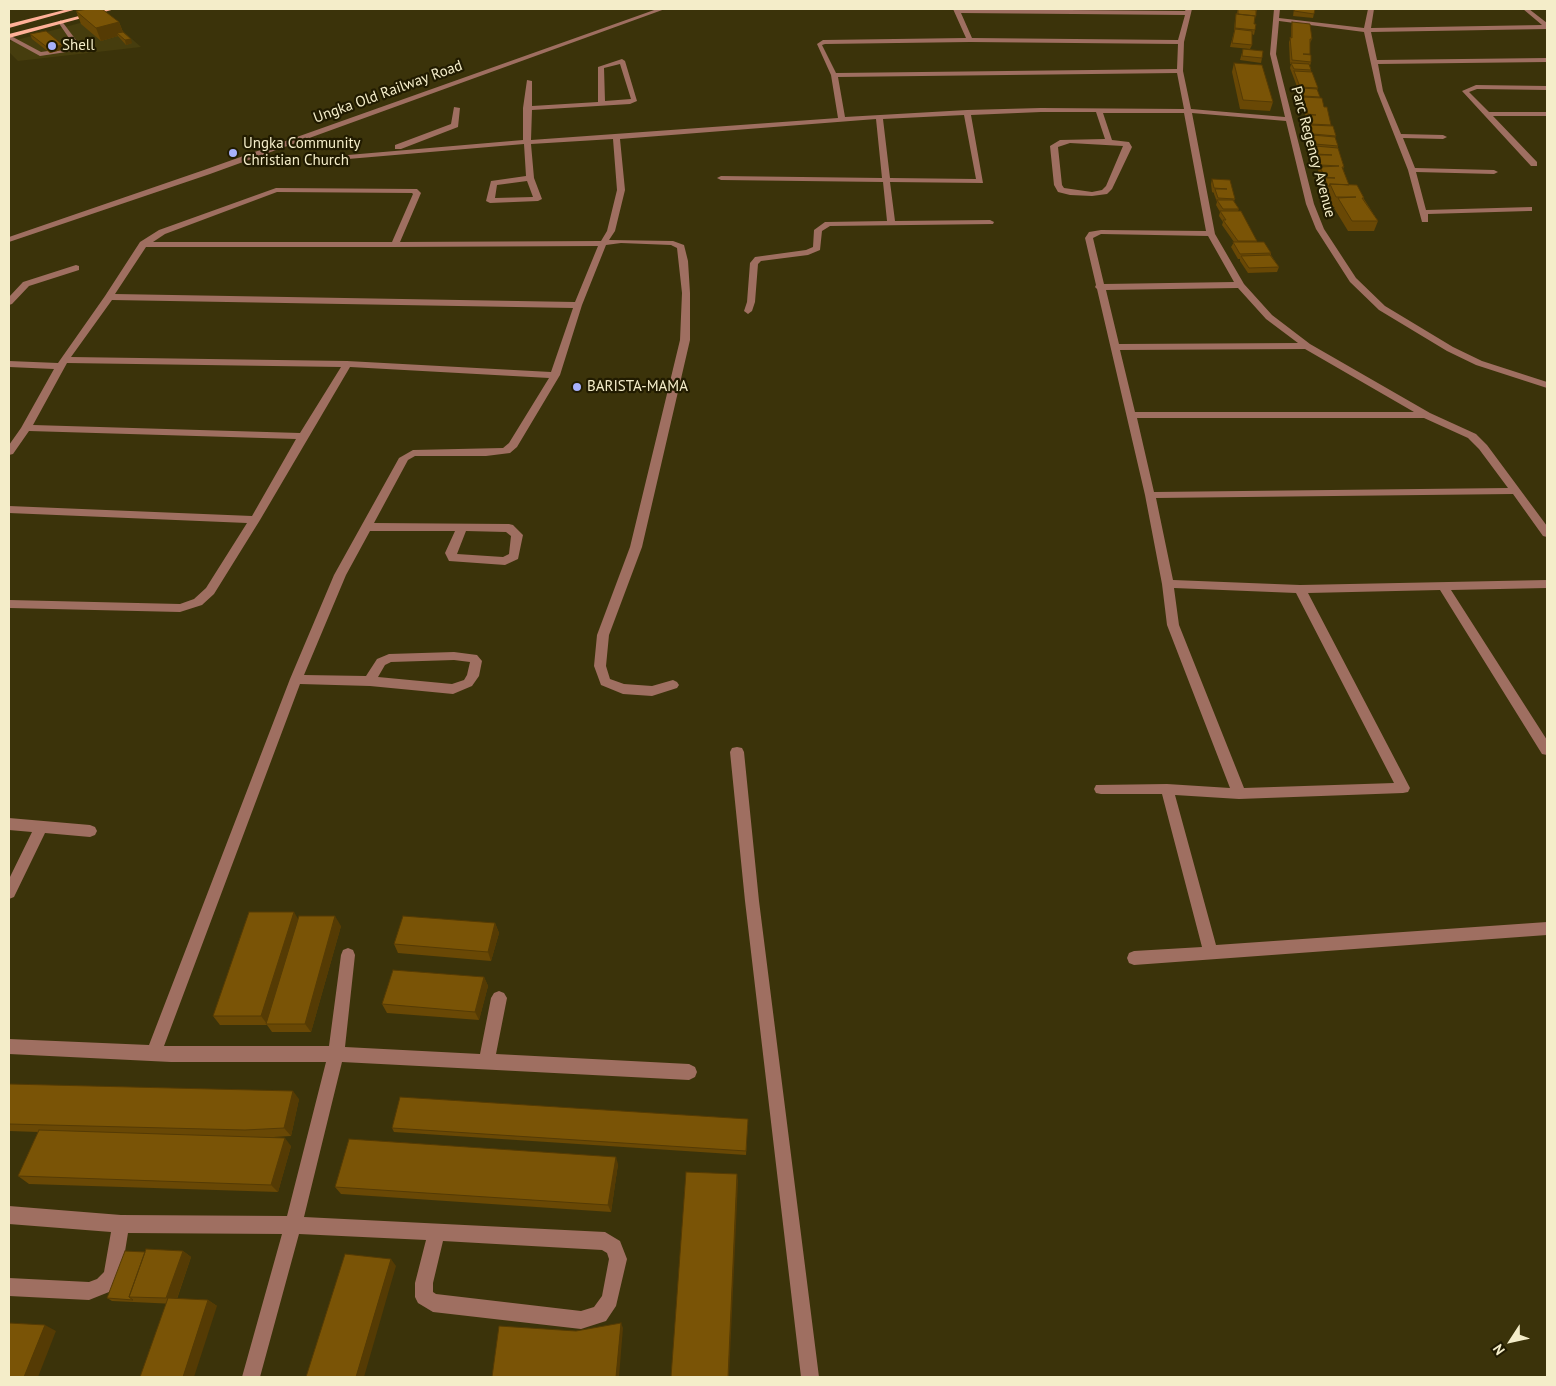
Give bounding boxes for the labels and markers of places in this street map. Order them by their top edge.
place label: Shell [62,37,95,55]
marker: Shell [46,40,58,52]
place label: Ungka Community Christian Church [243,135,360,170]
marker: Ungka Community Christian Church [227,147,239,159]
place label: BARISTA-MAMA [587,378,688,396]
marker: BARISTA-MAMA [571,381,583,393]

